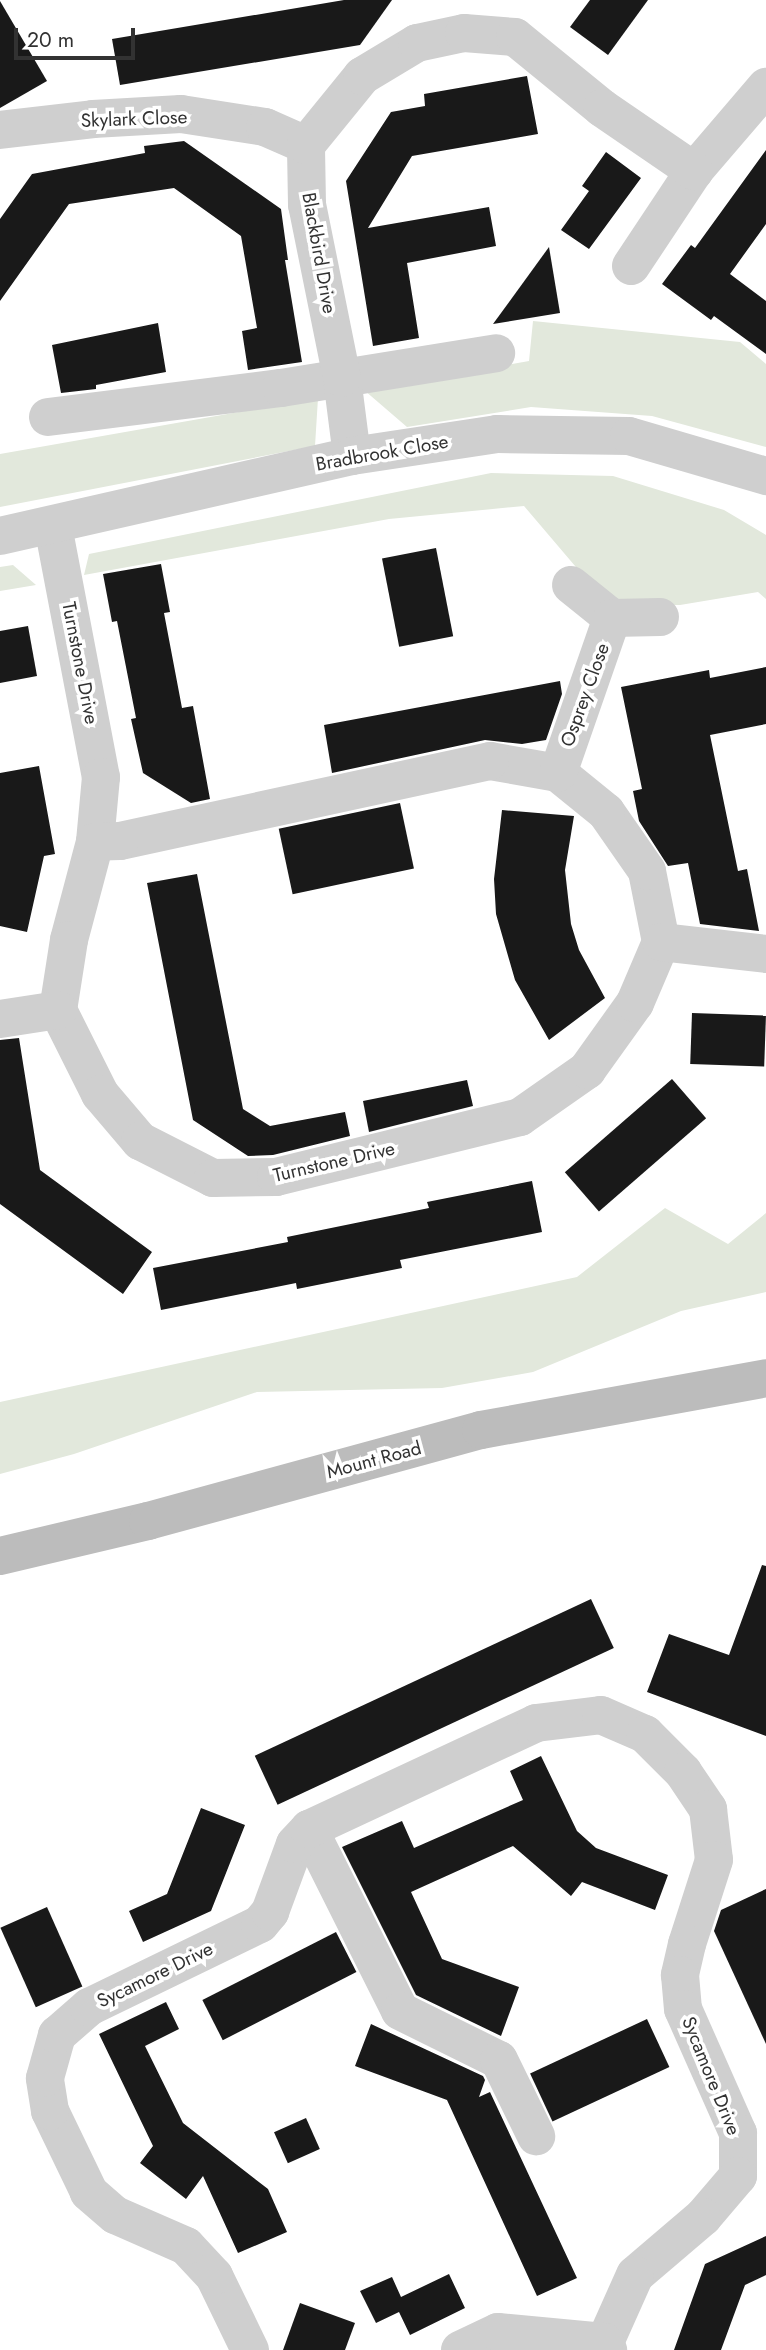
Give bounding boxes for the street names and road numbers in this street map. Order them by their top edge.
street label: Skylark Close [80,106,188,132]
street label: Blackbird Drive [297,191,341,315]
street label: Bradbrook Close [314,430,450,476]
street label: Turnstone Drive [57,600,103,726]
street label: Osprey Close [556,640,614,750]
street label: Turnstone Drive [271,1137,397,1187]
street label: Mount Road [324,1436,424,1484]
street label: Sycamore Drive [93,1937,217,2013]
street label: Sycamore Drive [677,2013,745,2139]

